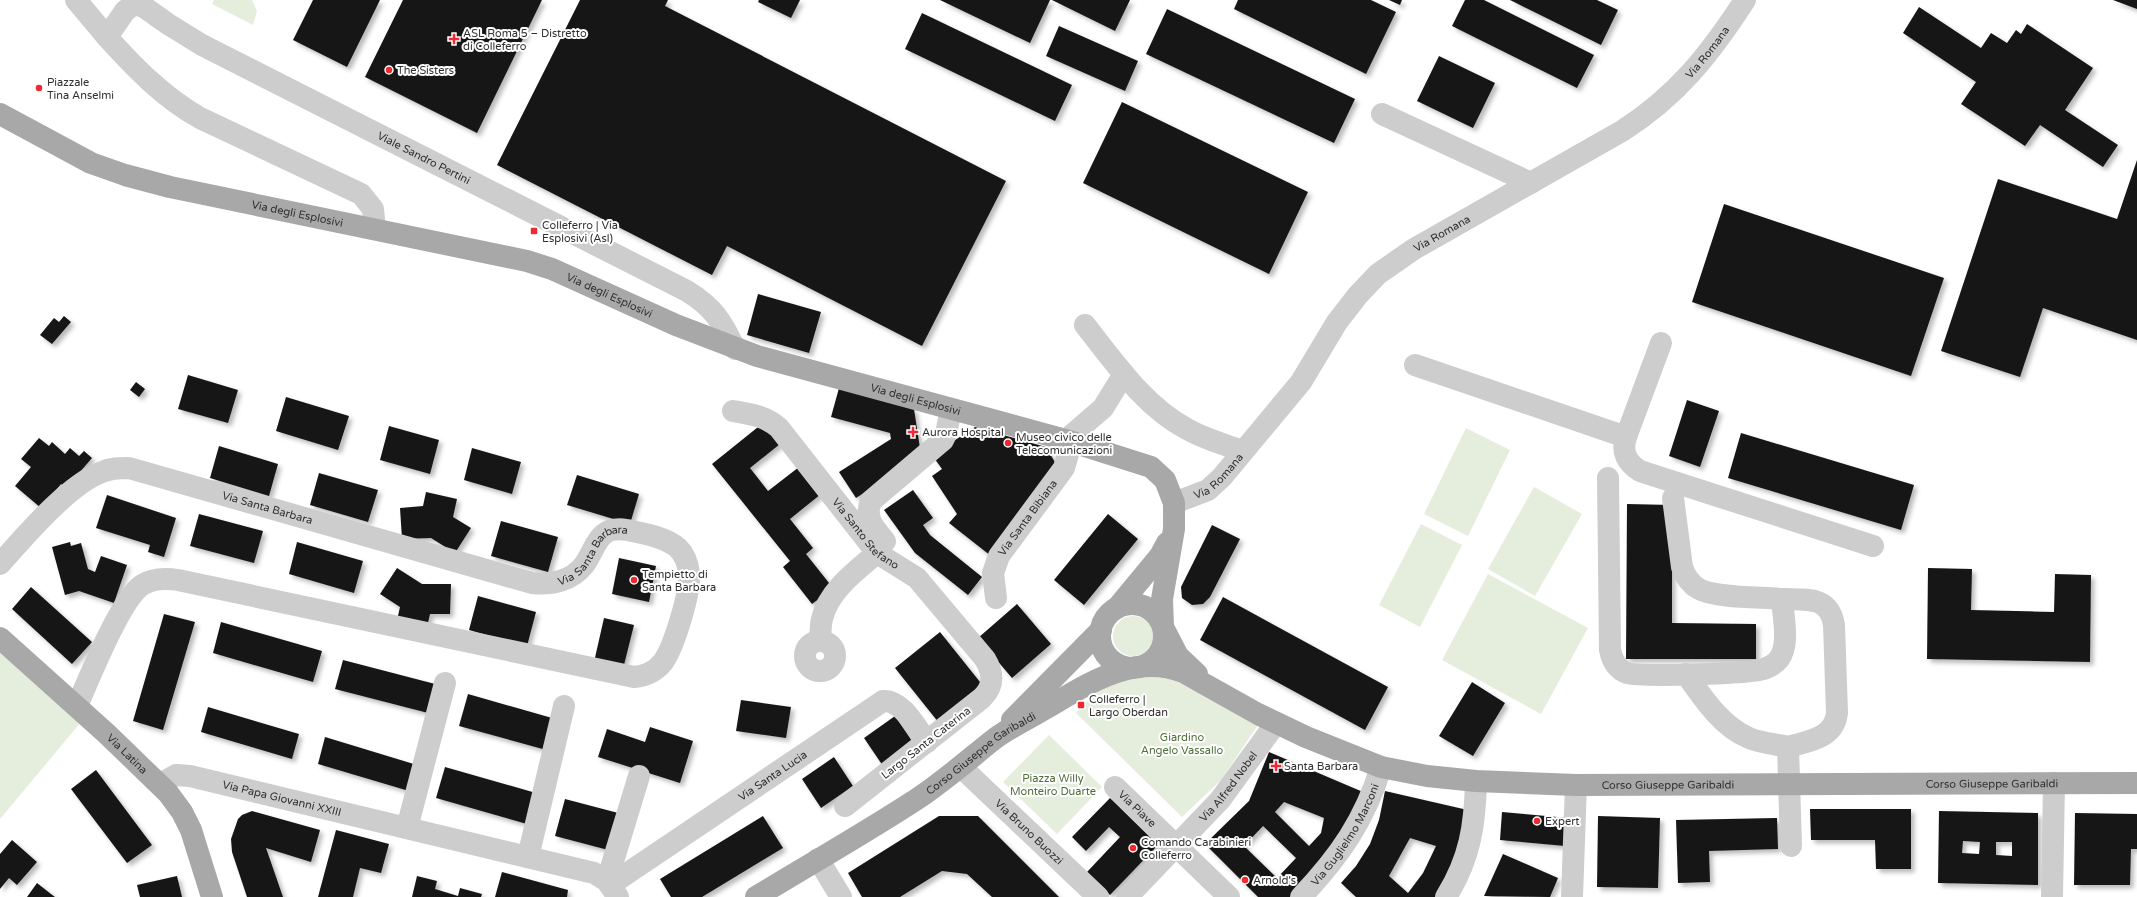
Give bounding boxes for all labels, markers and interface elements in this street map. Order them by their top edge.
street label: Via Romana [1683,24,1732,81]
place label: ASL Roma 5 – Distretto di Colleferro [463,27,587,53]
marker: ASL Roma 5 – Distretto di Colleferro [448,33,460,45]
place label: The Sisters [397,64,454,77]
marker: The Sisters [384,65,394,75]
place label: Piazzale Tina Anselmi [47,76,114,102]
marker: Piazzale Tina Anselmi [34,83,44,93]
street label: Viale Sandro Pertini [375,129,473,187]
street label: Via degli Esplosivi [250,198,344,229]
street label: Via Romana [1411,212,1472,254]
place label: Colleferro | Via Esplosivi (Asl) [542,219,618,245]
marker: Colleferro | Via Esplosivi (Asl) [529,226,539,236]
street label: Via degli Esplosivi [564,270,655,320]
street label: Via degli Esplosivi [869,381,962,418]
marker: Aurora Hospital [907,426,919,438]
place label: Aurora Hospital [922,426,1004,439]
place label: Museo civico delle Telecomunicazioni [1016,431,1112,457]
marker: Museo civico delle Telecomunicazioni [1003,438,1013,448]
street label: Via Romana [1192,451,1246,501]
street label: Via Santa Bibiana [995,477,1060,558]
street label: Via Santa Barbara [221,488,314,527]
street label: Via Santo Stefano [830,495,902,572]
street label: Via Santa Barbara [556,523,629,588]
place label: Tempietto di Santa Barbara [642,568,716,594]
marker: Tempietto di Santa Barbara [629,575,639,585]
place label: Colleferro | Largo Oberdan [1089,693,1168,719]
marker: Colleferro | Largo Oberdan [1076,700,1086,710]
street label: Largo Santa Caterina [879,704,973,782]
street label: Corso Giuseppe Garibaldi [923,709,1038,797]
street label: Via Latina [104,731,150,776]
park label: Giardino Angelo Vassallo [1141,731,1224,757]
street label: Via Santa Lucia [736,748,809,803]
street label: Via Alfred Nobel [1196,749,1260,824]
place label: Santa Barbara [1284,760,1358,773]
marker: Santa Barbara [1271,761,1281,771]
park label: Piazza Willy Monteiro Duarte [1010,772,1096,798]
street label: Corso Giuseppe Garibaldi [1926,777,2058,790]
street label: Via Papa Giovanni XXIII [221,778,343,819]
street label: Corso Giuseppe Garibaldi [1602,778,1734,791]
street label: Via Guglielmo Marconi [1308,782,1381,888]
street label: Via Piave [1116,787,1159,830]
street label: Via Bruno Buozzi [993,796,1066,867]
place label: Expert [1545,815,1580,828]
marker: Expert [1532,816,1542,826]
place label: Comando Carabinieri Colleferro [1141,836,1251,862]
marker: Comando Carabinieri Colleferro [1128,843,1138,853]
place label: Arnold's [1253,874,1296,887]
marker: Arnold's [1240,875,1250,885]

